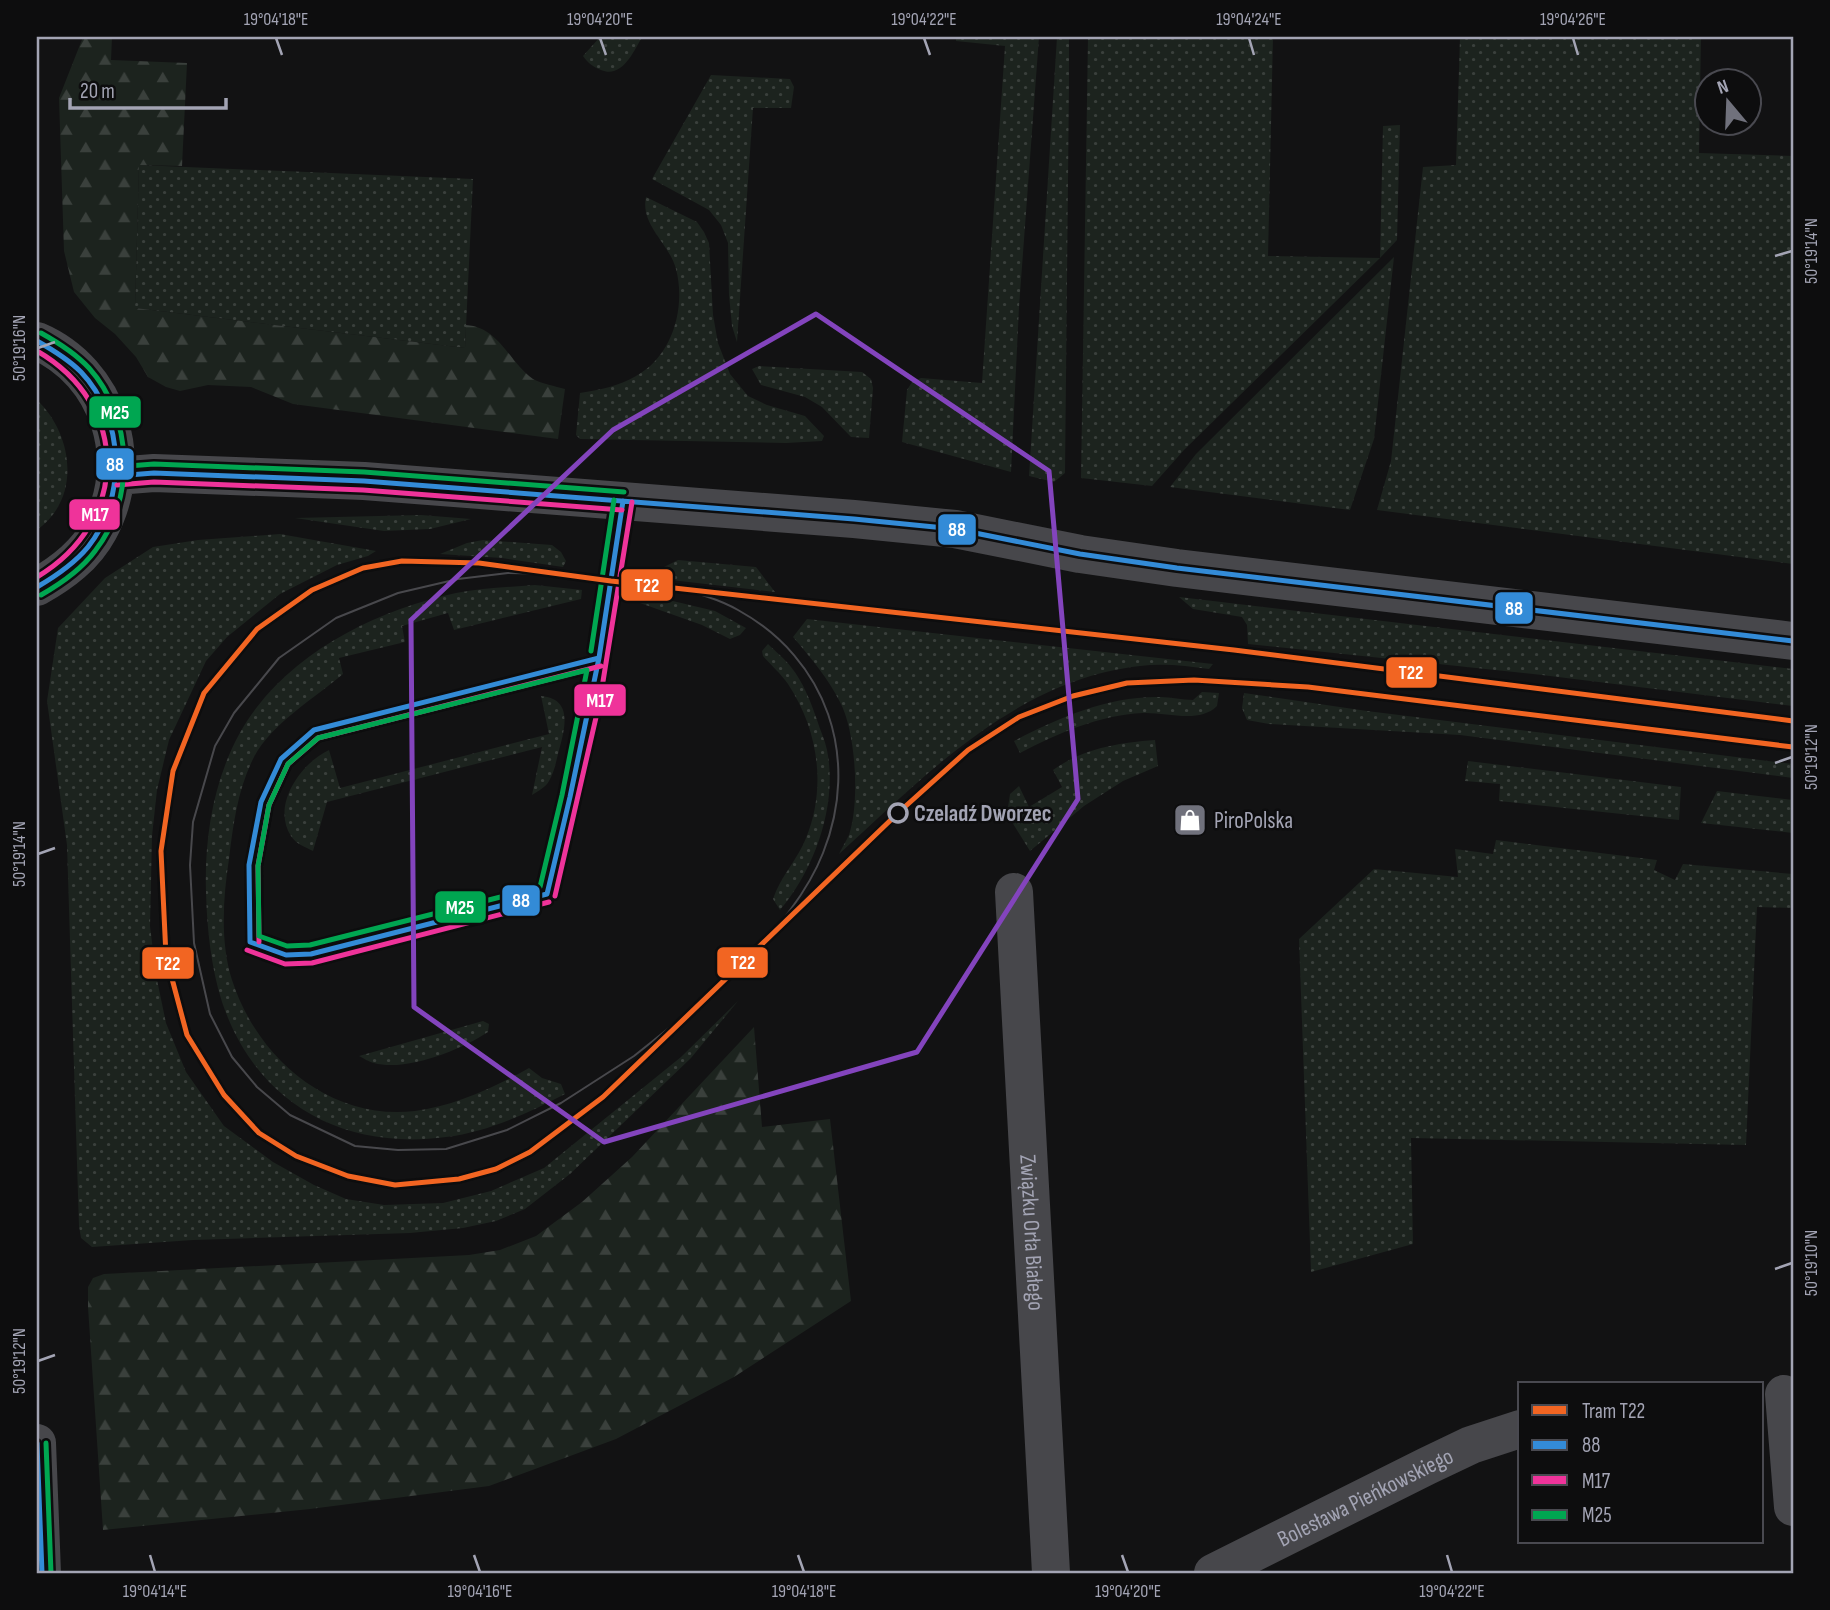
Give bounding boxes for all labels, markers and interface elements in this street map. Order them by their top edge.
text: 19°04'18"E [244,9,308,30]
text: 19°04'20"E [567,9,633,30]
text: 19°04'22"E [891,9,957,30]
text: 19°04'24"E [1216,9,1282,30]
text: 19°04'26"E [1540,9,1606,30]
scale bar [70,66,226,110]
north arrow [1694,66,1764,136]
text: N [1714,75,1731,100]
text: 20 m [80,79,115,104]
text: 50°19'14"N [1801,218,1822,284]
text: 50°19'16"N [9,315,30,381]
line badge: M25 [88,395,142,429]
text: M25 [101,402,129,425]
line badge: 88 [95,447,135,481]
text: 88 [106,454,124,477]
line badge: M17 [68,498,121,531]
text: M17 [81,504,110,527]
line badge: 88 [937,513,977,546]
text: 88 [948,519,966,542]
line badge: T22 [620,568,674,602]
text: T22 [635,575,659,598]
line badge: 88 [1494,591,1534,625]
text: 88 [1505,598,1523,621]
line badge: T22 [1385,656,1438,689]
text: T22 [1399,662,1423,685]
line badge: M17 [573,683,627,717]
text: M17 [586,690,615,713]
text: 50°19'12"N [1801,724,1822,790]
place label: Czeladź Dworzec [914,800,1052,828]
shop icon: PiroPolska [1171,801,1209,839]
marker: Czeladź Dworzec [888,803,908,823]
place label: PiroPolska [1214,807,1293,835]
text: 50°19'14"N [9,821,30,887]
line badge: 88 [501,884,541,917]
line badge: M25 [434,890,487,924]
text: 88 [512,890,530,913]
text: M25 [446,897,474,920]
line badge: T22 [141,946,195,980]
line badge: T22 [716,946,769,979]
text: T22 [731,952,755,975]
text: T22 [156,953,180,976]
street label: Związku Orła Białego [1013,1154,1050,1311]
text: 50°19'10"N [1801,1230,1822,1296]
text: 50°19'12"N [9,1328,30,1394]
legend [1518,1382,1764,1544]
text: Tram T22 [1582,1399,1645,1424]
text: 88 [1582,1433,1600,1458]
street label: Bolesława Pieńkowskiego [1273,1443,1458,1554]
text: M17 [1582,1469,1611,1494]
text: M25 [1582,1503,1612,1528]
text: 19°04'14"E [123,1581,187,1602]
text: 19°04'16"E [448,1581,512,1602]
text: 19°04'18"E [772,1581,836,1602]
text: 19°04'20"E [1095,1581,1161,1602]
text: 19°04'22"E [1419,1581,1485,1602]

